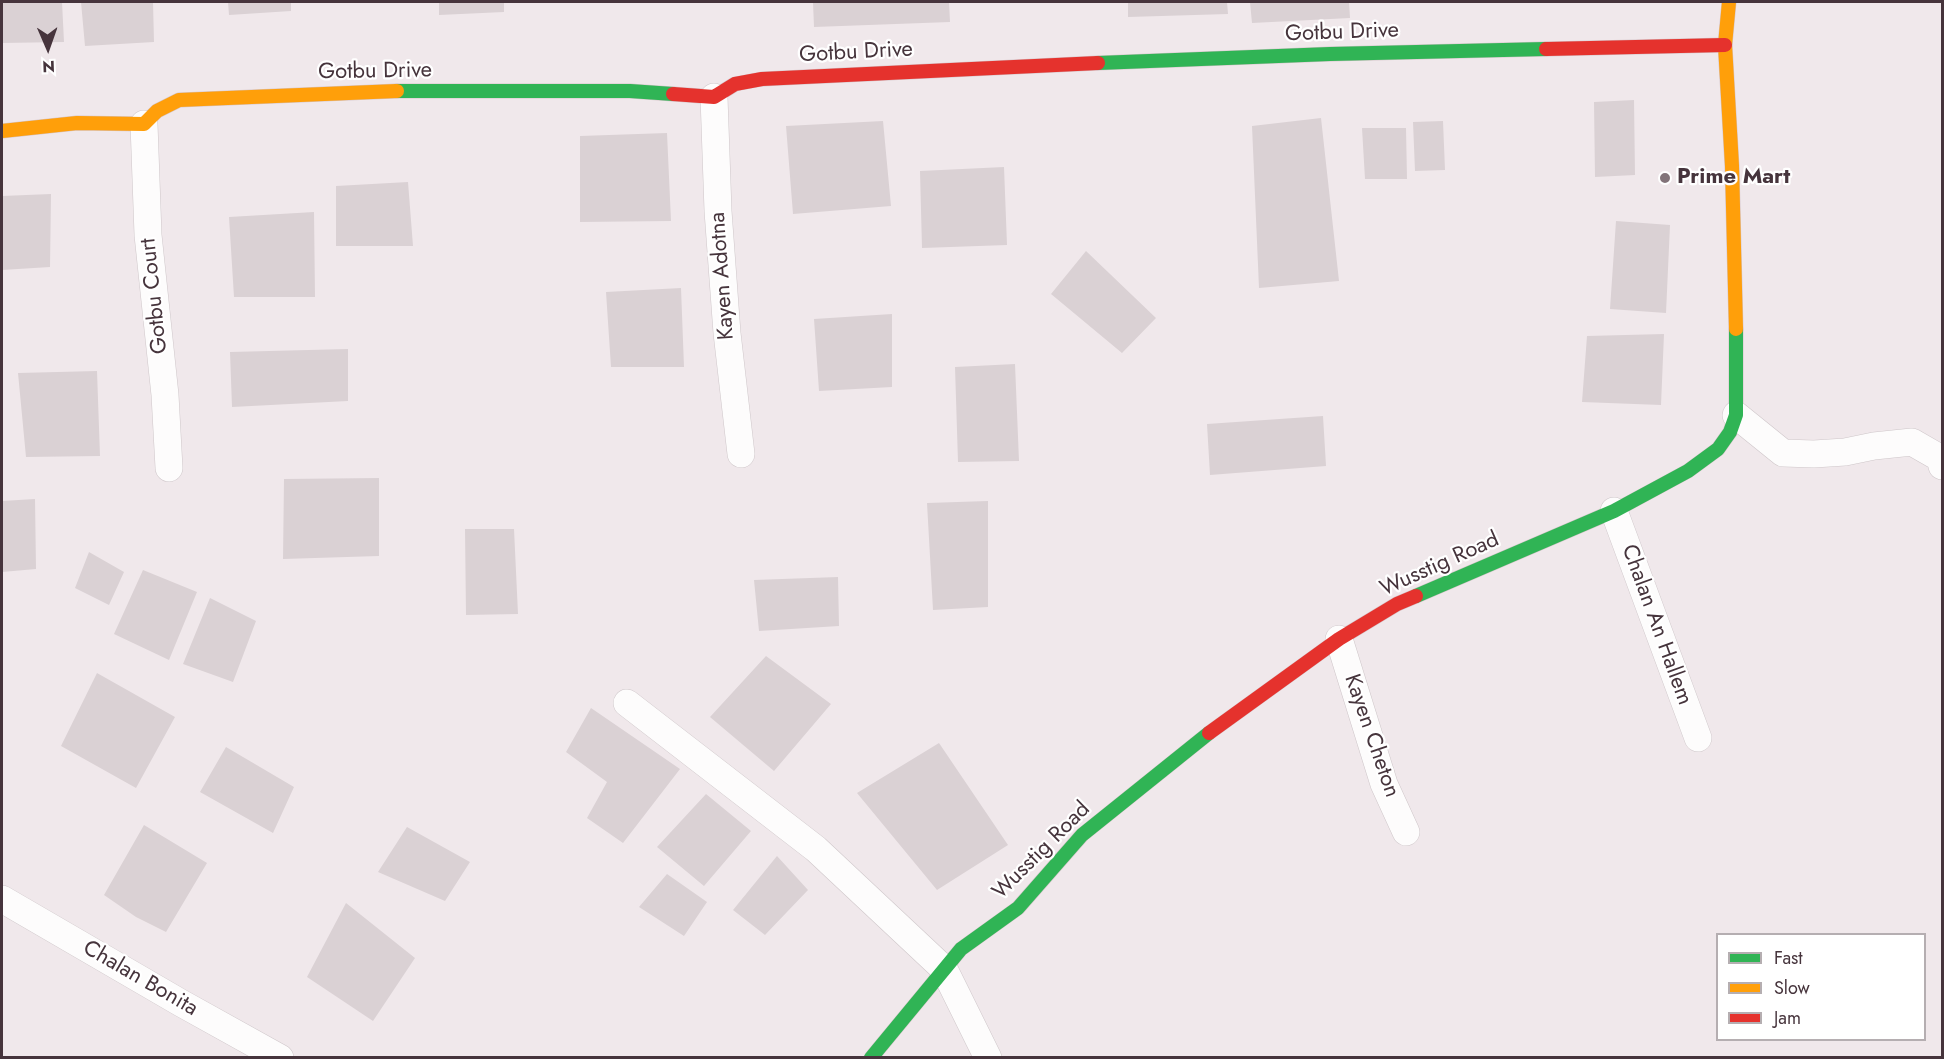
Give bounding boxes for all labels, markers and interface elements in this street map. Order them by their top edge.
north arrow [18,18,78,78]
street label: Gotbu Drive [1285,18,1399,48]
street label: Gotbu Drive [798,37,914,69]
text: N [42,55,55,78]
street label: Gotbu Drive [318,58,432,86]
place label: Prime Mart [1677,165,1790,191]
marker: Prime Mart [1658,171,1672,185]
street label: Kayen Adotna [705,211,741,341]
street label: Gotbu Court [136,237,174,355]
street label: Wusstig Road [1377,527,1503,603]
street label: Chalan An Hallem [1615,541,1697,709]
street label: Kayen Cheton [1338,671,1404,801]
street label: Wusstig Road [988,797,1096,905]
legend [1716,933,1926,1041]
street label: Chalan Bonita [78,935,202,1023]
text: Fast [1774,945,1803,971]
text: Slow [1774,975,1810,1001]
text: Jam [1774,1005,1801,1031]

